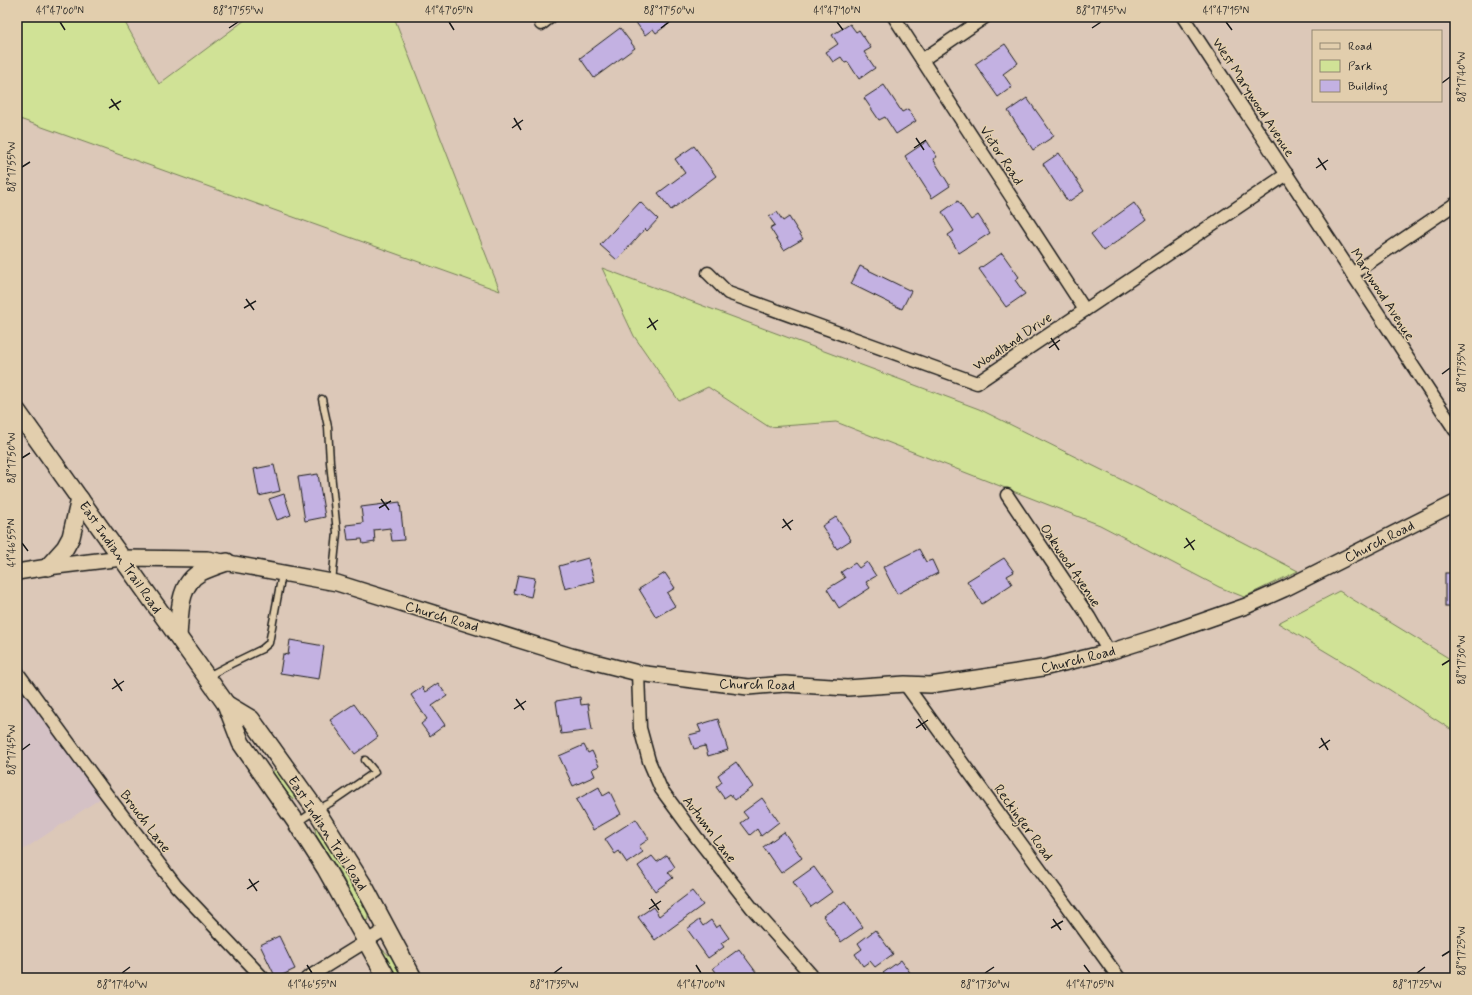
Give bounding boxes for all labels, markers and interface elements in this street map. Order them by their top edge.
text: 41°47'00"N [36,4,84,18]
text: 88°17'55"W [213,4,263,18]
text: 41°47'05"N [425,4,473,18]
text: 88°17'50"W [644,4,694,18]
text: 41°47'10"N [814,4,861,18]
text: 88°17'45"W [1076,4,1126,18]
text: 41°47'15"N [1203,4,1250,18]
legend [1312,30,1442,102]
street label: West Marywood Avenue [1208,35,1298,161]
text: Road [1348,39,1372,55]
text: 88°17'40"W [1455,52,1469,102]
text: Park [1348,59,1372,75]
text: Building [1348,79,1388,96]
street label: Victor Road [975,122,1027,189]
text: 88°17'55"W [5,142,19,192]
street label: Marywood Avenue [1346,245,1419,344]
street label: Woodland Drive [969,309,1056,375]
text: 88°17'35"W [1455,344,1469,392]
text: 88°17'50"W [5,433,19,483]
street label: East Indian Trail Road [75,498,166,617]
street label: Church Road [1341,517,1417,567]
text: 41°46'55"N [5,518,19,567]
street label: Oakwood Avenue [1036,520,1105,611]
street label: Church Road [403,597,481,637]
text: 88°17'30"W [1455,635,1469,685]
street label: Church Road [1039,642,1117,678]
street label: Church Road [719,675,795,695]
text: 88°17'45"W [5,725,19,775]
street label: East Indian Trail Road [283,773,371,894]
street label: Reckinger Road [988,781,1057,866]
street label: Brouch Lane [116,787,175,857]
street label: Autumn Lane [678,793,740,867]
text: 88°17'25"W [1455,926,1469,976]
text: 88°17'40"W [97,978,147,992]
text: 41°46'55"N [288,978,337,992]
text: 88°17'35"W [530,978,578,992]
text: 41°47'00"N [677,978,725,992]
text: 88°17'30"W [960,978,1010,992]
text: 41°47'05"N [1066,978,1114,992]
text: 88°17'25"W [1392,978,1442,992]

